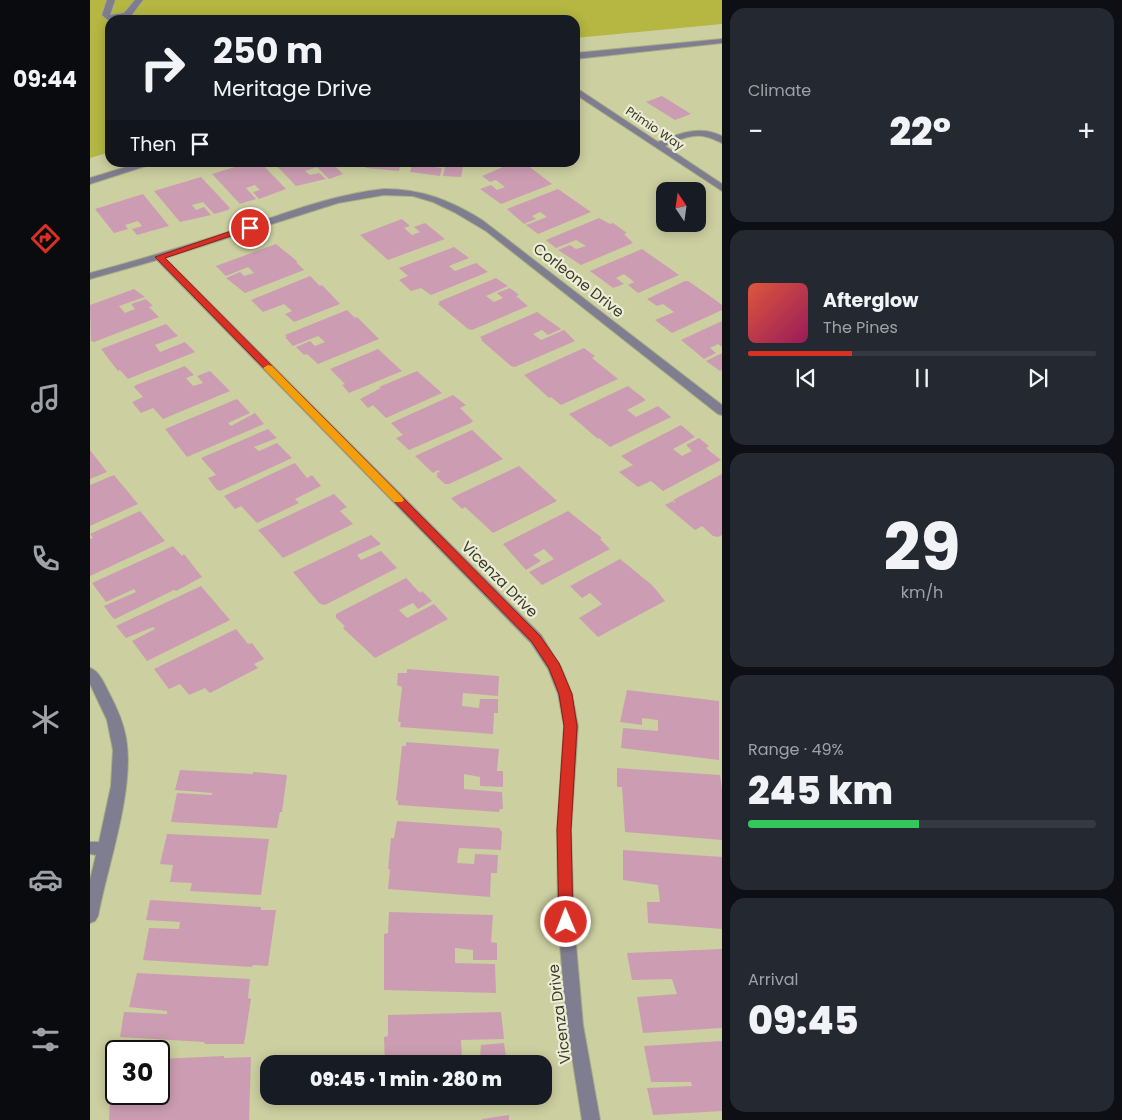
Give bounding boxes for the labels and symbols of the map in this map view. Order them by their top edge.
street label: Primio Way [622,102,688,154]
north arrow [656,182,706,232]
pin [229,207,271,249]
street label: Corleone Drive [529,238,629,322]
street label: Vicenza Drive [457,536,543,622]
position arrow [539,895,591,947]
street label: Vicenza Drive [542,963,576,1065]
speed limit sign: 30 [105,1040,170,1105]

